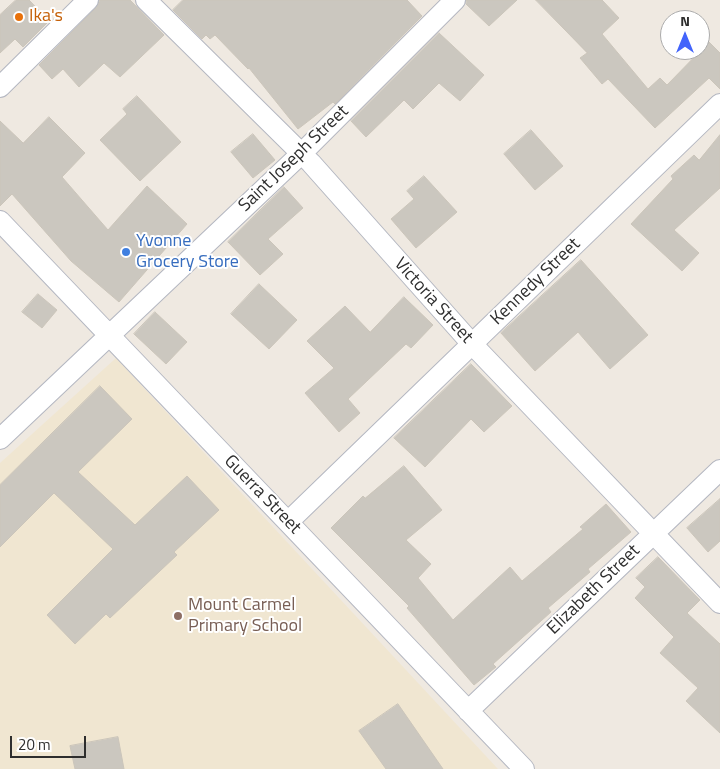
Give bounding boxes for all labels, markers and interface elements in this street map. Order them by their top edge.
place label: Ika's [29,6,63,28]
north arrow [660,10,710,60]
text: N [680,10,690,31]
marker: Ika's [13,11,25,23]
street label: Saint Joseph Street [235,101,353,217]
place label: Yvonne Grocery Store [136,231,239,274]
street label: Kennedy Street [487,234,585,330]
marker: Yvonne Grocery Store [120,246,132,258]
street label: Victoria Street [389,254,477,348]
street label: Guerra Street [219,451,305,539]
street label: Elizabeth Street [543,541,645,639]
place label: Mount Carmel Primary School [188,595,302,638]
marker: Mount Carmel Primary School [172,610,184,622]
scale bar [12,726,89,758]
text: 20 m [18,733,51,756]

